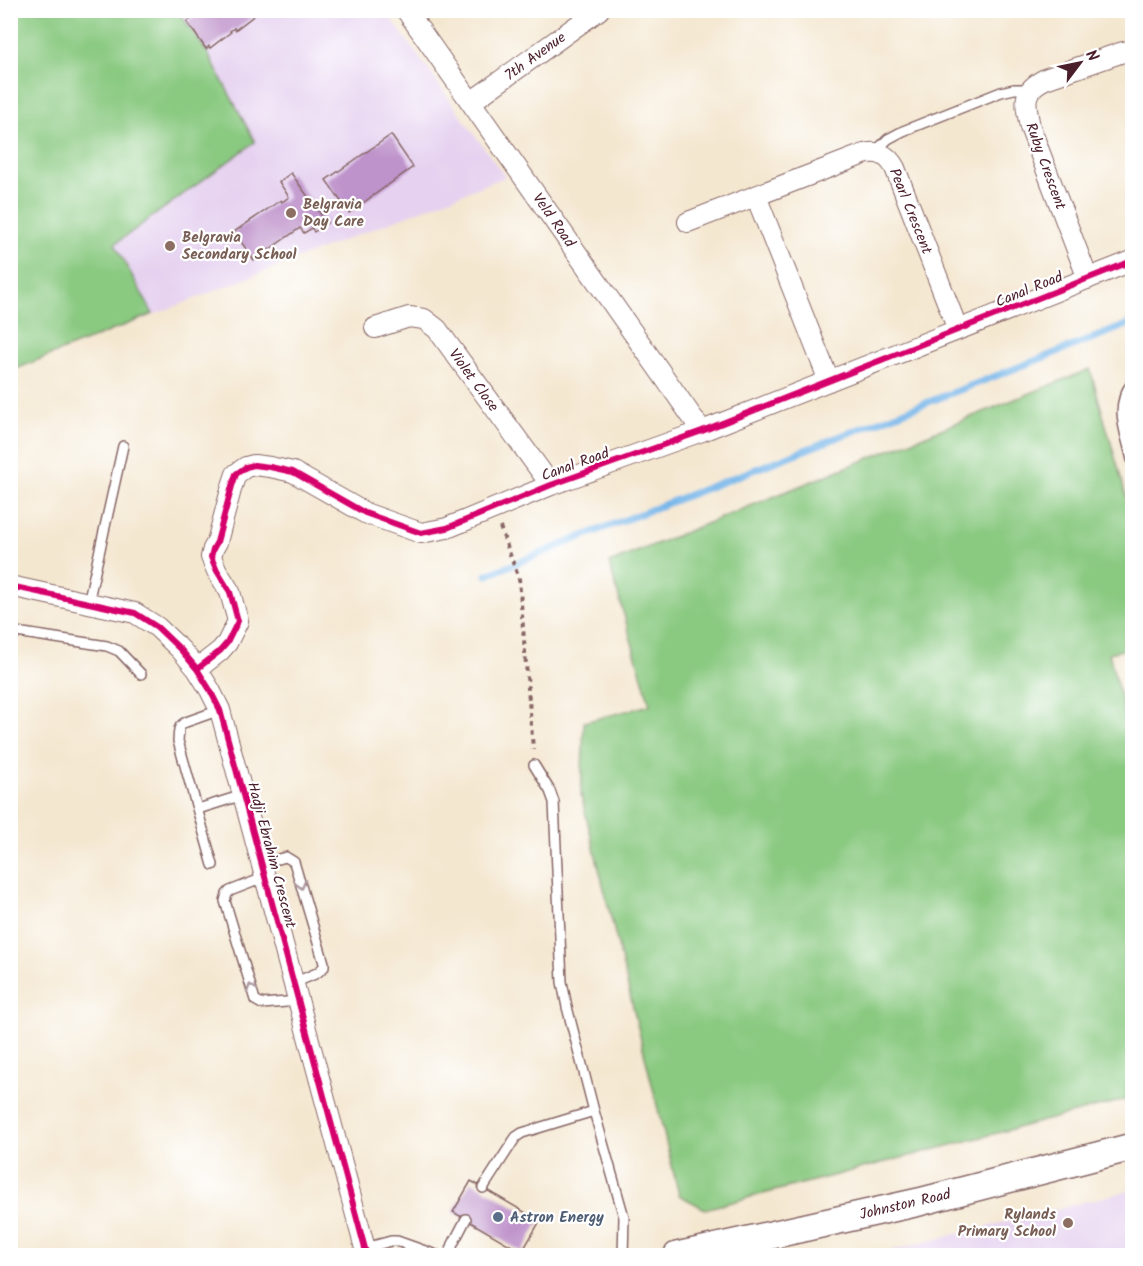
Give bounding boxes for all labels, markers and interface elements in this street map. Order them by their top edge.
street label: 7th Avenue [500,26,572,87]
north arrow [1050,33,1110,93]
text: N [1078,45,1105,67]
street label: Ruby Crescent [1018,119,1072,213]
street label: Pearl Crescent [882,165,938,258]
street label: Veld Road [526,188,581,253]
place label: Belgravia Day Care [303,193,365,234]
marker: Belgravia Day Care [284,206,298,220]
place label: Belgravia Secondary School [182,226,297,267]
marker: Belgravia Secondary School [163,239,177,253]
street label: Canal Road [992,265,1067,314]
street label: Violet Close [442,344,505,417]
street label: Canal Road [538,441,613,488]
street label: Hadji Ebrahim Crescent [240,779,302,931]
one-way arrow [294,879,306,890]
one-way arrow [245,983,258,994]
street label: Johnston Road [857,1183,954,1227]
place label: Rylands Primary School [958,1203,1056,1244]
place label: Astron Energy [510,1206,604,1230]
marker: Astron Energy [491,1210,505,1224]
marker: Rylands Primary School [1061,1216,1075,1230]

